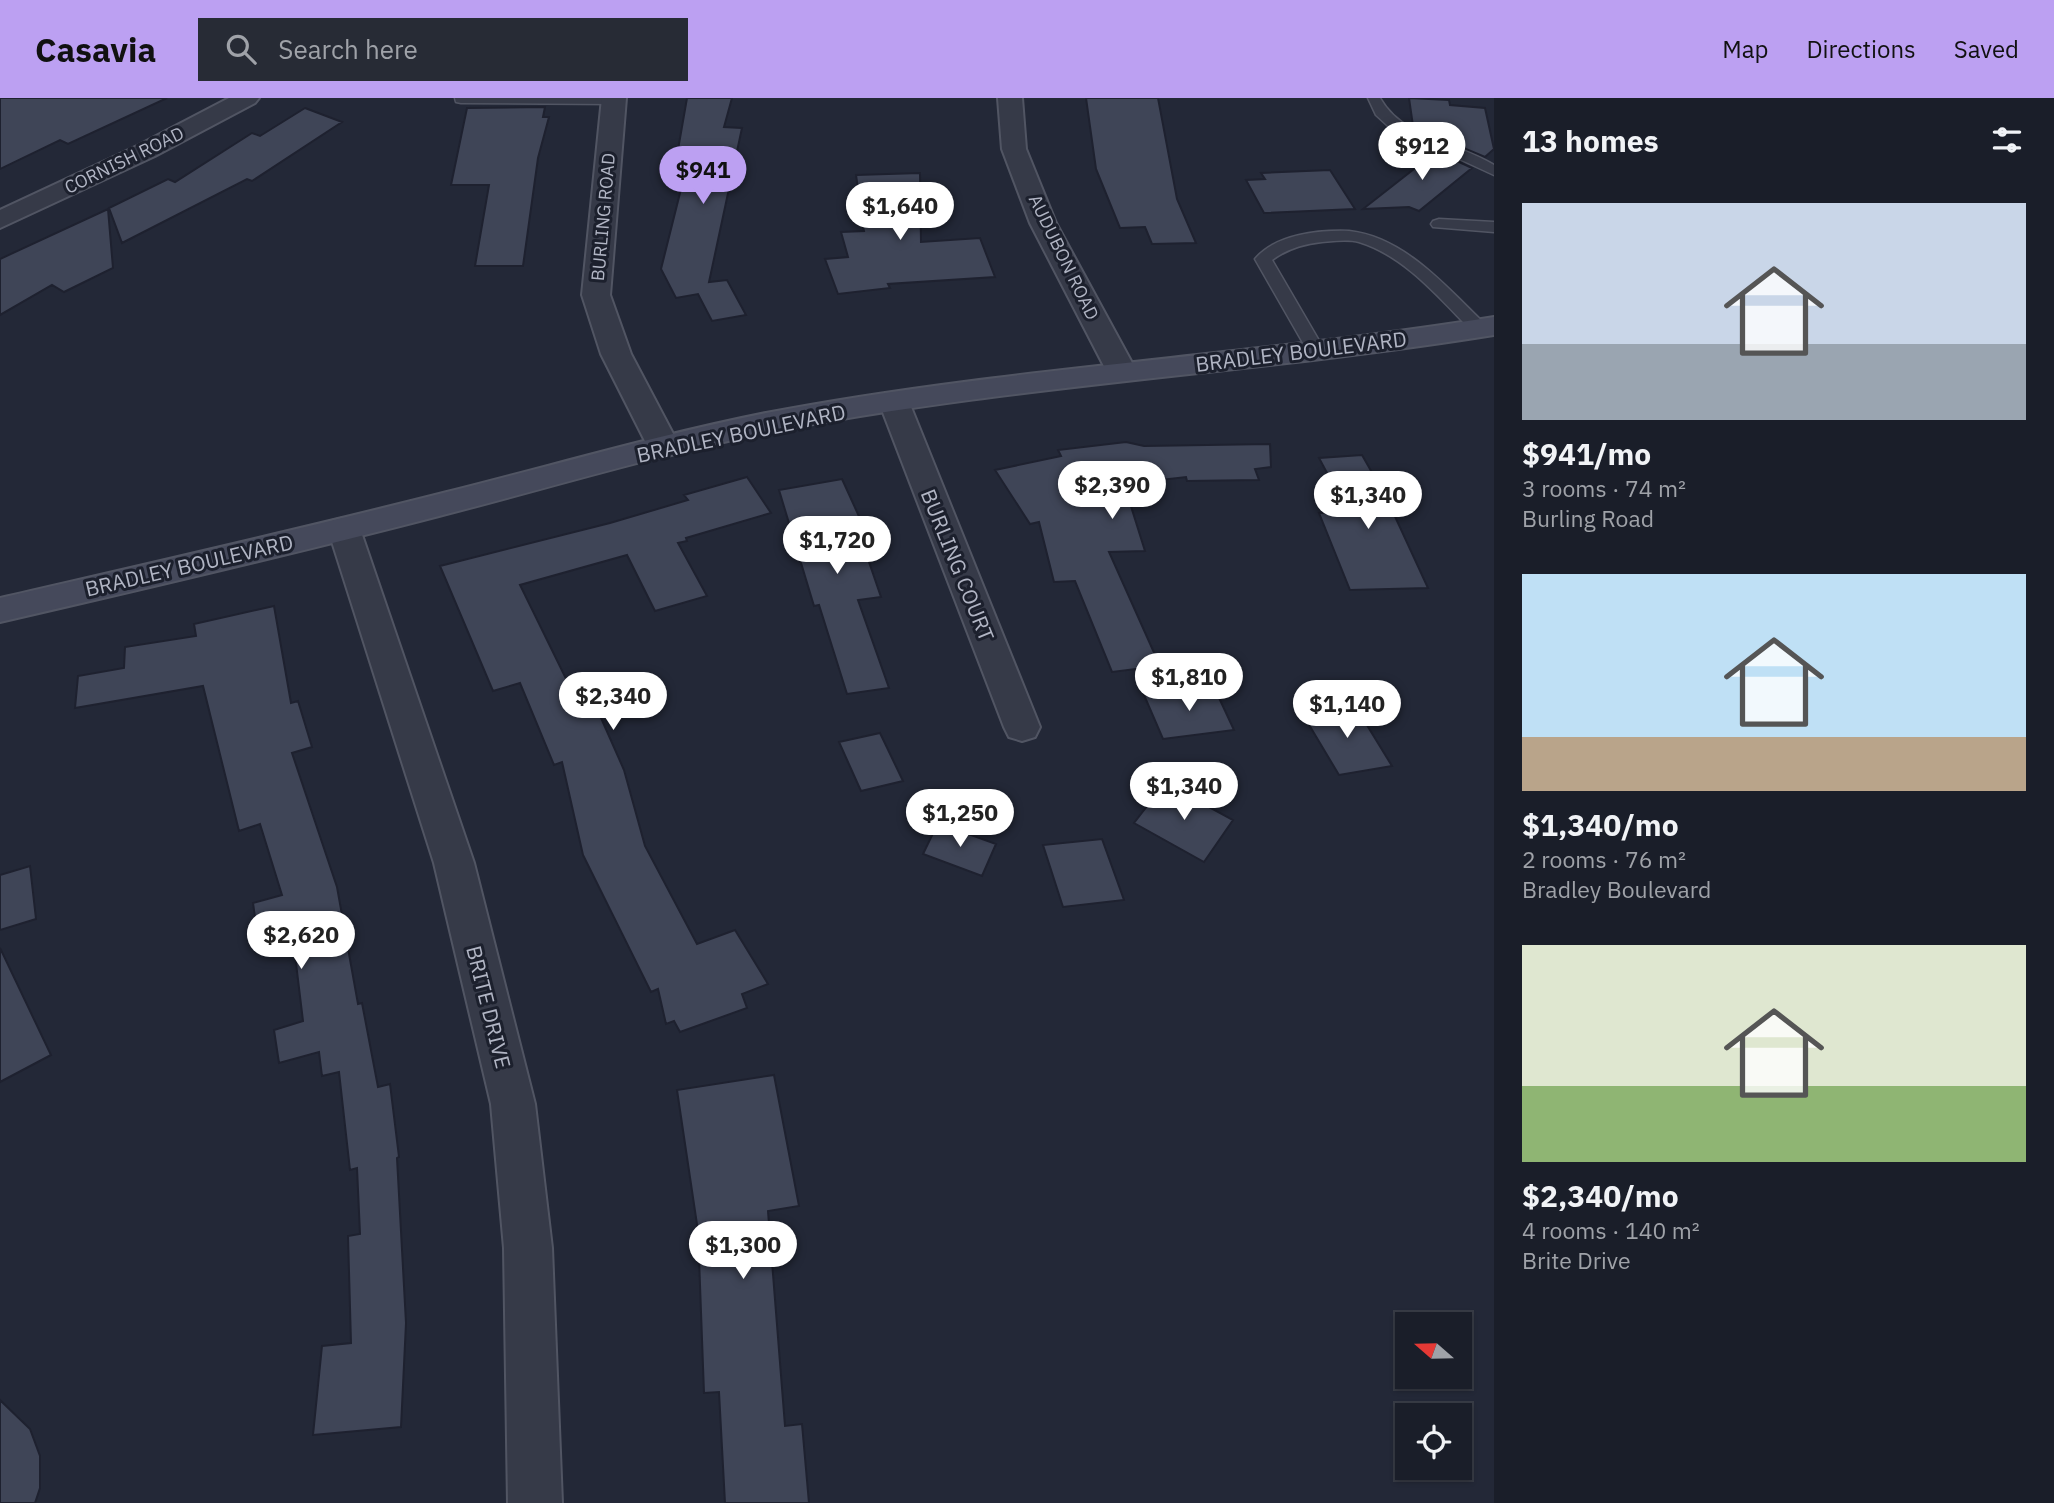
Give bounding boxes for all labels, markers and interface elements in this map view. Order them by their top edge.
search box [198,18,688,81]
text: Casavia [35,28,156,71]
icon: search [222,30,260,68]
text: Search here [278,32,418,66]
text: Map [1722,33,1768,65]
text: Directions [1806,33,1916,65]
text: Saved [1954,33,2019,65]
street label: CORNISH ROAD [61,121,187,199]
text: 13 homes [1522,121,1659,160]
icon: filters [1988,121,2026,159]
pin: $912 [1381,122,1463,182]
text: $912 [1394,130,1450,160]
pin: $941 [662,146,744,206]
street label: BURLING ROAD [586,152,620,282]
text: $941 [675,154,731,184]
pin: $1,640 [843,183,957,242]
text: $1,640 [862,190,938,220]
street label: AUDUBON ROAD [1024,191,1104,323]
icon: home [1711,248,1837,374]
street label: BRADLEY BOULEVARD [1194,324,1408,378]
street label: BRADLEY BOULEVARD [634,397,848,469]
text: $941/mo [1522,434,1651,473]
pin: $2,390 [1055,462,1169,521]
text: $2,390 [1074,469,1150,499]
pin: $1,340 [1311,472,1425,531]
text: 3 rooms · 74 m² [1522,473,1686,503]
text: $1,340 [1330,479,1406,509]
street label: BURLING COURT [915,485,1001,645]
text: Burling Road [1522,503,1654,533]
pin: $1,720 [780,517,894,576]
text: $1,720 [799,524,875,554]
street label: BRADLEY BOULEVARD [82,527,296,603]
icon: home [1711,619,1837,745]
pin: $1,810 [1132,654,1246,713]
text: $1,810 [1151,661,1227,691]
pin: $2,340 [556,672,670,732]
text: $2,340 [575,680,651,710]
pin: $1,140 [1290,680,1404,740]
text: $1,140 [1309,688,1385,718]
pin: $1,340 [1127,762,1241,822]
text: $1,340 [1146,770,1222,800]
pin: $1,250 [903,790,1017,849]
text: $1,250 [922,797,998,827]
text: $1,340/mo [1522,805,1679,844]
text: 2 rooms · 76 m² [1522,844,1686,874]
text: Bradley Boulevard [1522,874,1711,904]
pin: $2,620 [244,912,358,971]
text: $2,620 [263,919,339,949]
street label: BRITE DRIVE [460,943,518,1071]
icon: home [1711,990,1837,1116]
text: $2,340/mo [1522,1176,1679,1215]
text: 4 rooms · 140 m² [1522,1215,1700,1245]
pin: $1,300 [686,1222,800,1281]
text: $1,300 [705,1229,781,1259]
text: Brite Drive [1522,1245,1631,1275]
north arrow [1395,1312,1472,1390]
map controls [1395,1312,1472,1480]
button: locate [1395,1403,1472,1480]

